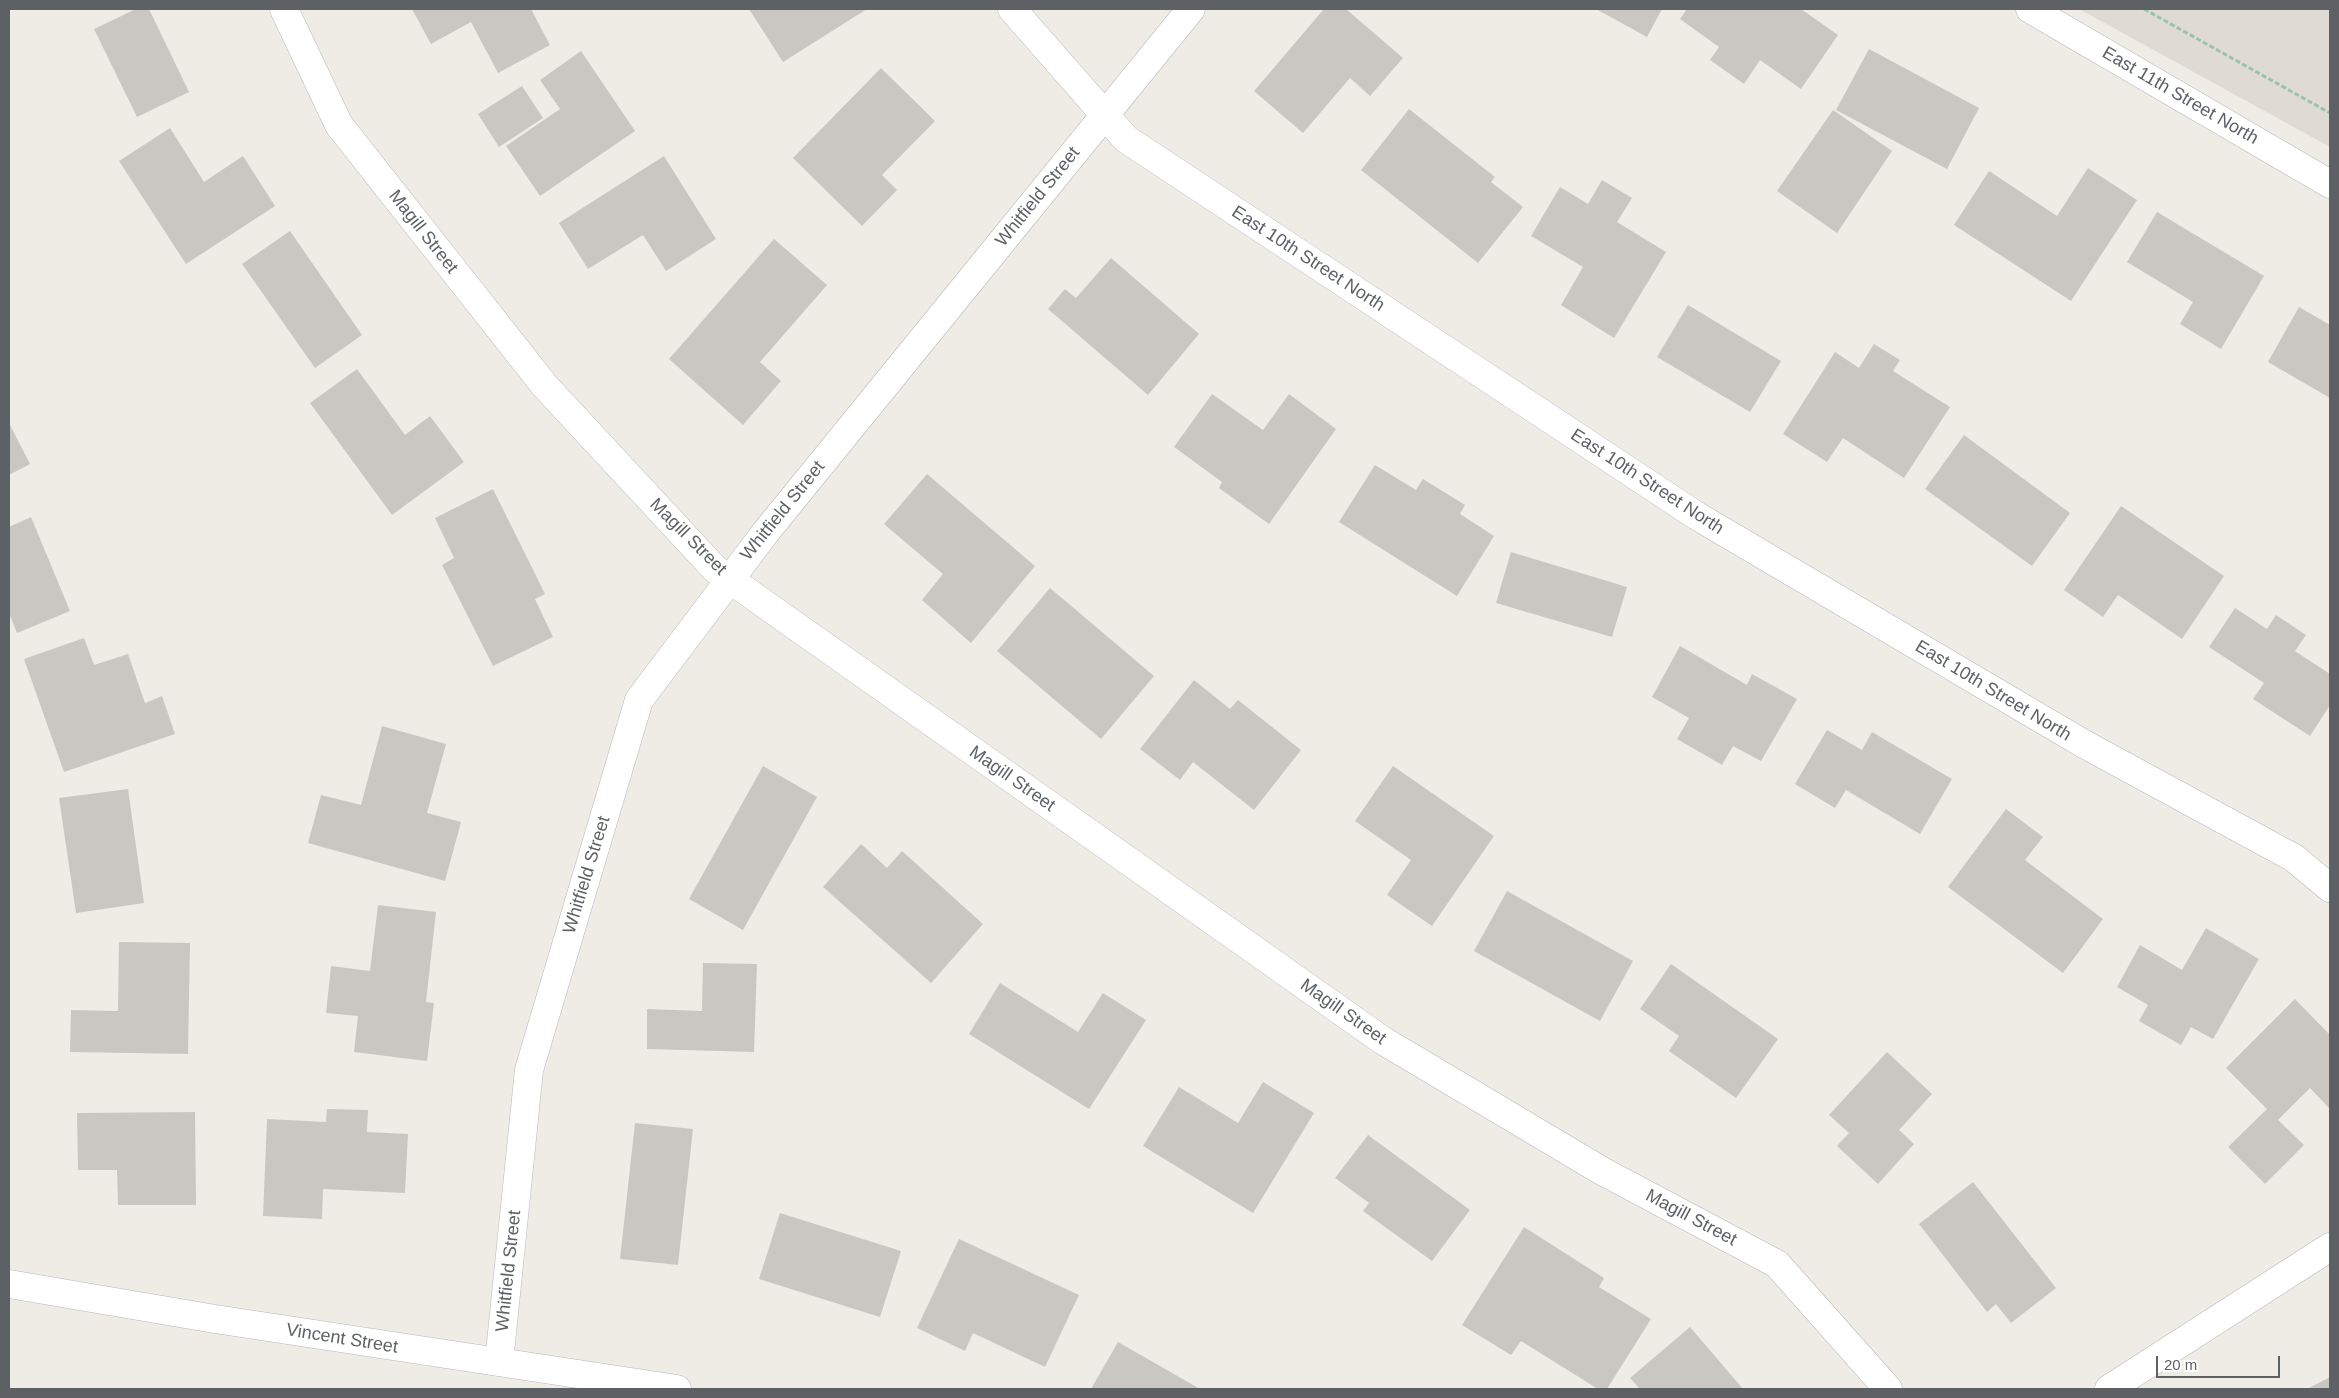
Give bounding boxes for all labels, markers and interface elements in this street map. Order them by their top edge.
street label: East 11th Street North [2098,42,2262,150]
street label: Whitfield Street [991,143,1085,251]
street label: Magill Street [384,186,462,278]
street label: East 10th Street North [1227,201,1389,317]
street label: East 10th Street North [1566,424,1728,540]
street label: Whitfield Street [736,457,830,565]
street label: Magill Street [645,494,731,580]
street label: East 10th Street North [1911,636,2075,746]
street label: Magill Street [965,741,1059,817]
street label: Whitfield Street [559,813,615,937]
street label: Magill Street [1296,974,1390,1050]
street label: Magill Street [1642,1185,1740,1251]
street label: Whitfield Street [492,1209,526,1333]
street label: Vincent Street [285,1320,399,1358]
scale bar [2159,1346,2283,1378]
text: 20 m [2164,1356,2197,1373]

